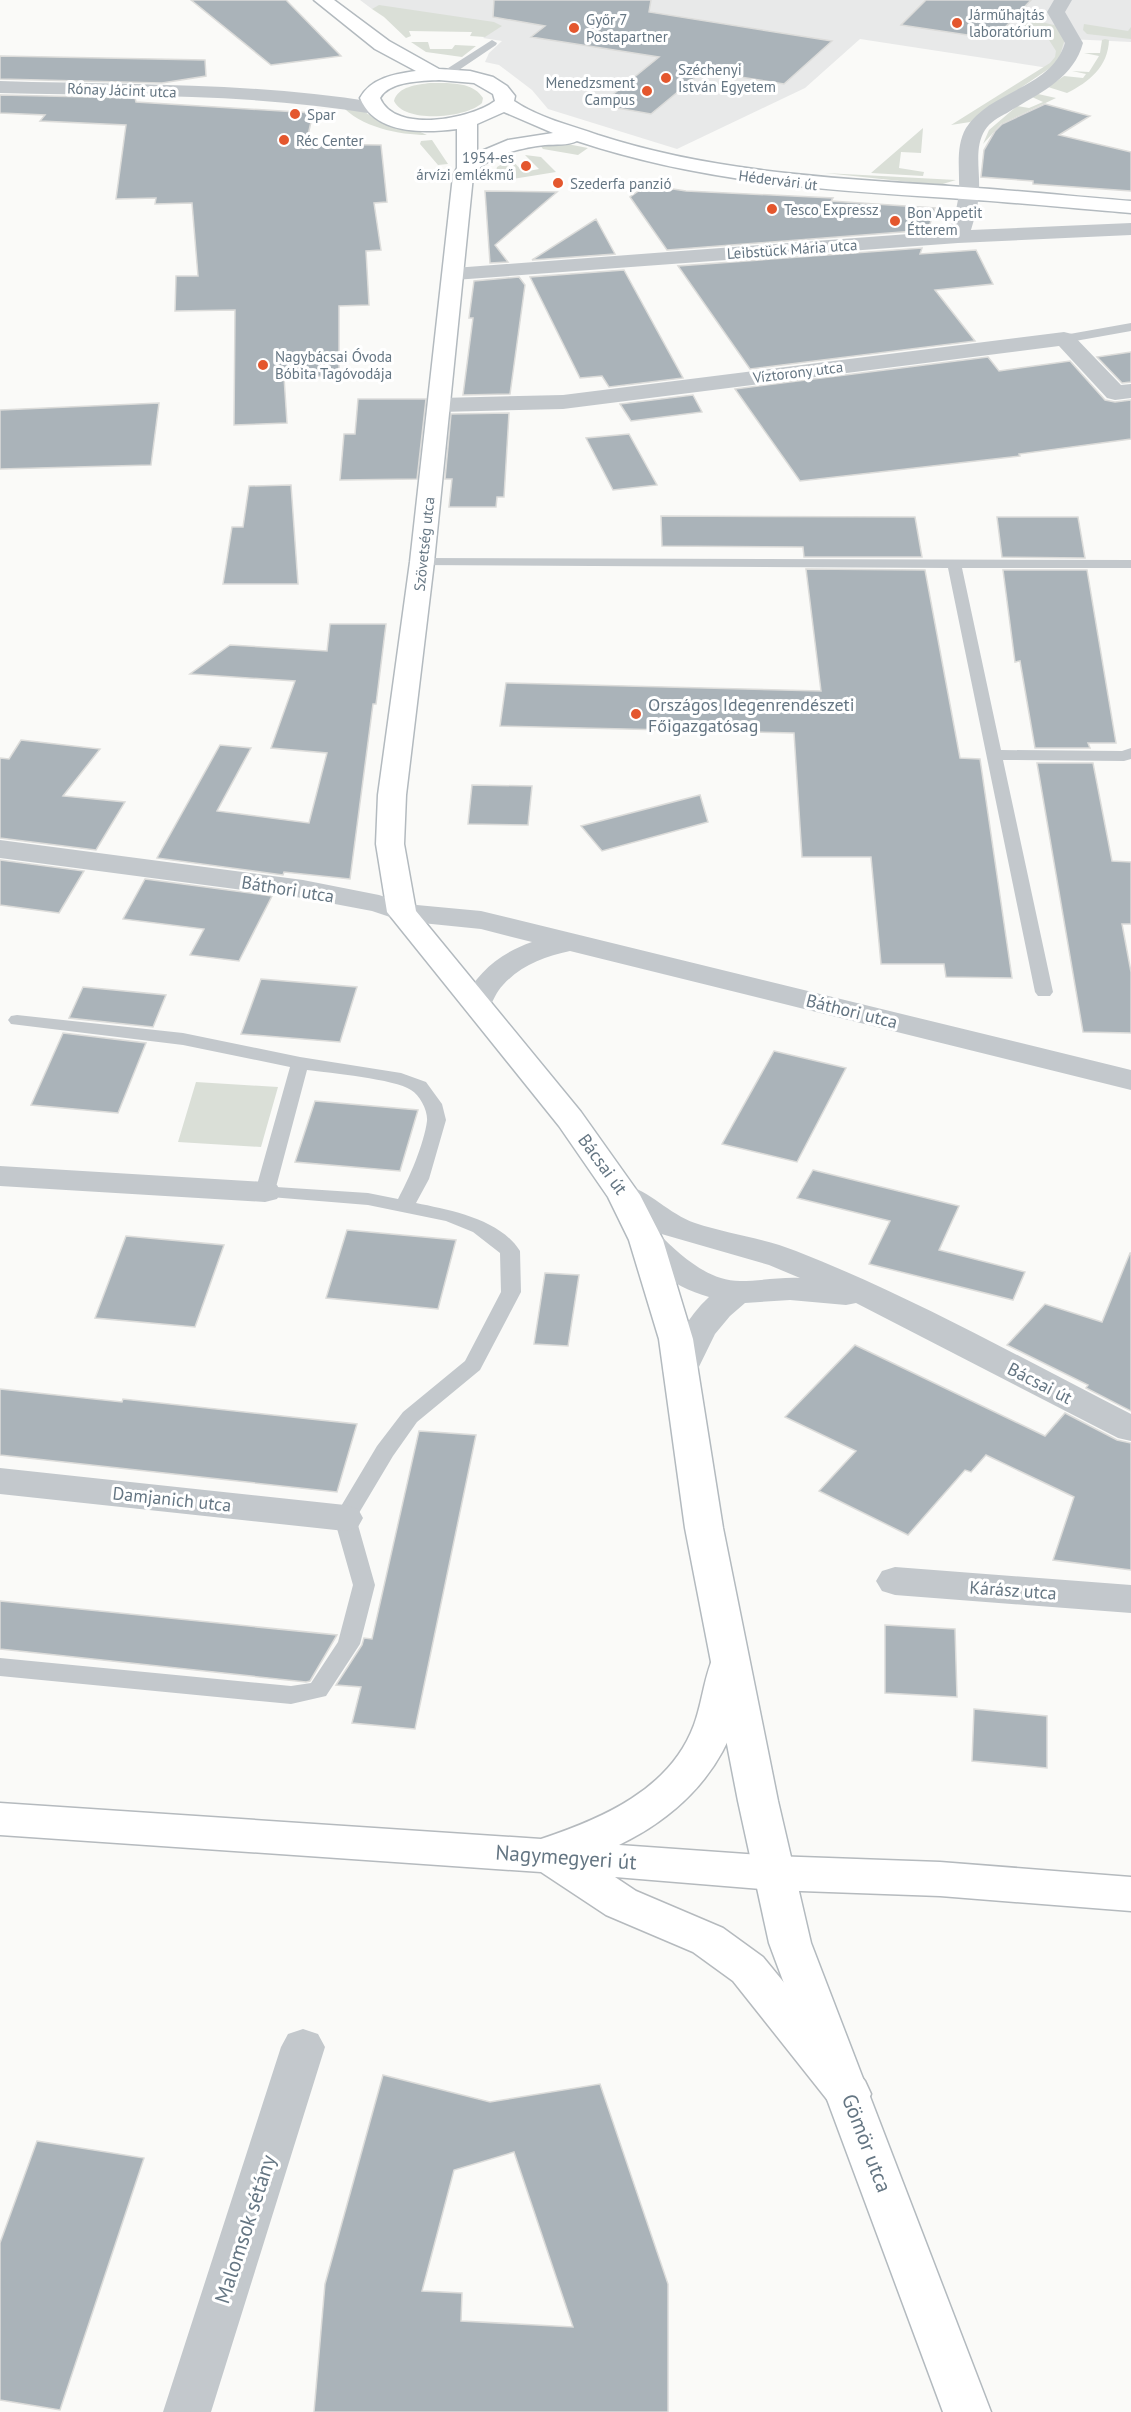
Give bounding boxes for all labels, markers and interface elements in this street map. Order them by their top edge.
place label: Járműhajtás laboratórium [968,5,1052,41]
place label: Győr 7 Postapartner [586,10,668,46]
marker: Járműhajtás laboratórium [950,16,964,30]
marker: Győr 7 Postapartner [567,21,581,35]
place label: Széchenyi István Egyetem [678,60,776,96]
marker: Széchenyi István Egyetem [659,71,673,85]
place label: Menedzsment Campus [546,73,635,109]
street label: Rónay Jácint utca [67,79,177,101]
marker: Menedzsment Campus [640,84,654,98]
place label: Spar [307,105,336,124]
marker: Spar [288,107,302,121]
place label: Réc Center [296,131,364,150]
marker: Réc Center [277,133,291,147]
place label: 1954-es árvízi emlékmű [416,148,514,184]
marker: 1954-es árvízi emlékmű [519,159,533,173]
street label: Hédervári út [737,166,819,194]
place label: Szederfa panzió [570,174,672,193]
marker: Szederfa panzió [551,176,565,190]
place label: Tesco Expressz [784,200,879,219]
marker: Tesco Expressz [765,202,779,216]
place label: Bon Appetit Étterem [907,203,982,239]
marker: Bon Appetit Étterem [888,214,902,228]
street label: Leibstück Mária utca [726,235,858,263]
place label: Nagybácsai Óvoda Bóbita Tagóvodája [275,347,392,383]
street label: Víztorony utca [751,357,844,387]
marker: Nagybácsai Óvoda Bóbita Tagóvodája [256,358,270,372]
street label: Szövetség utca [410,496,438,592]
place label: Országos Idegenrendészeti Főigazgatósag [648,693,855,737]
marker: Országos Idegenrendészeti Főigazgatósag [629,707,643,721]
street label: Báthori utca [240,870,336,908]
street label: Báthori utca [804,989,900,1033]
street label: Bácsai út [573,1129,633,1199]
street label: Bácsai út [1004,1357,1076,1409]
street label: Damjanich utca [112,1481,232,1517]
street label: Kárász utca [969,1575,1057,1605]
street label: Nagymegyeri út [495,1839,637,1875]
street label: Gömör utca [836,2090,898,2196]
street label: Malomsok sétány [208,2151,282,2307]

